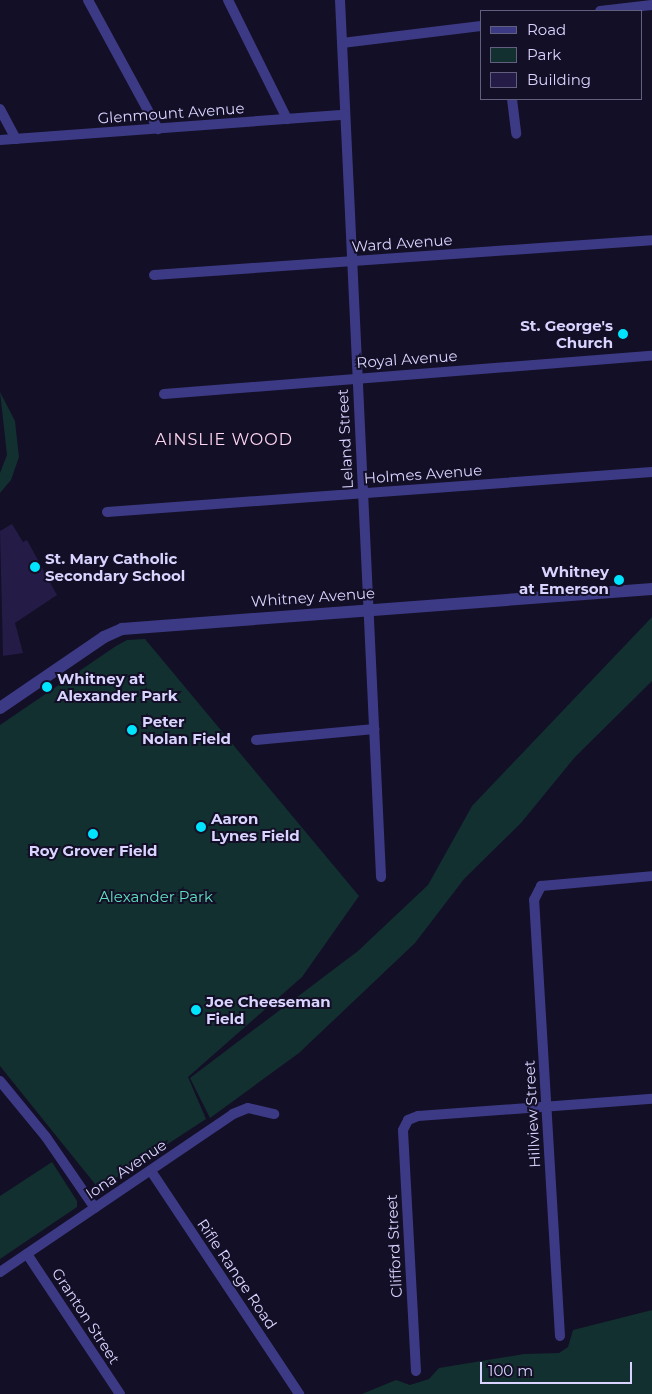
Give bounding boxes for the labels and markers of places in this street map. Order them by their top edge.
place label: St. George's Church [520,316,613,351]
marker: St. George's Church [617,328,629,340]
place label: St. Mary Catholic Secondary School [45,549,185,584]
marker: St. Mary Catholic Secondary School [29,561,41,573]
place label: Whitney at Emerson [519,562,609,597]
marker: Whitney at Emerson [613,574,625,586]
place label: Whitney at Alexander Park [57,669,178,704]
marker: Whitney at Alexander Park [41,681,53,693]
place label: Peter Nolan Field [142,712,231,747]
marker: Peter Nolan Field [126,724,138,736]
place label: Aaron Lynes Field [211,809,300,844]
marker: Aaron Lynes Field [195,821,207,833]
marker: Roy Grover Field [87,828,99,840]
place label: Roy Grover Field [29,842,157,860]
place label: Joe Cheeseman Field [206,992,331,1027]
marker: Joe Cheeseman Field [190,1004,202,1016]

